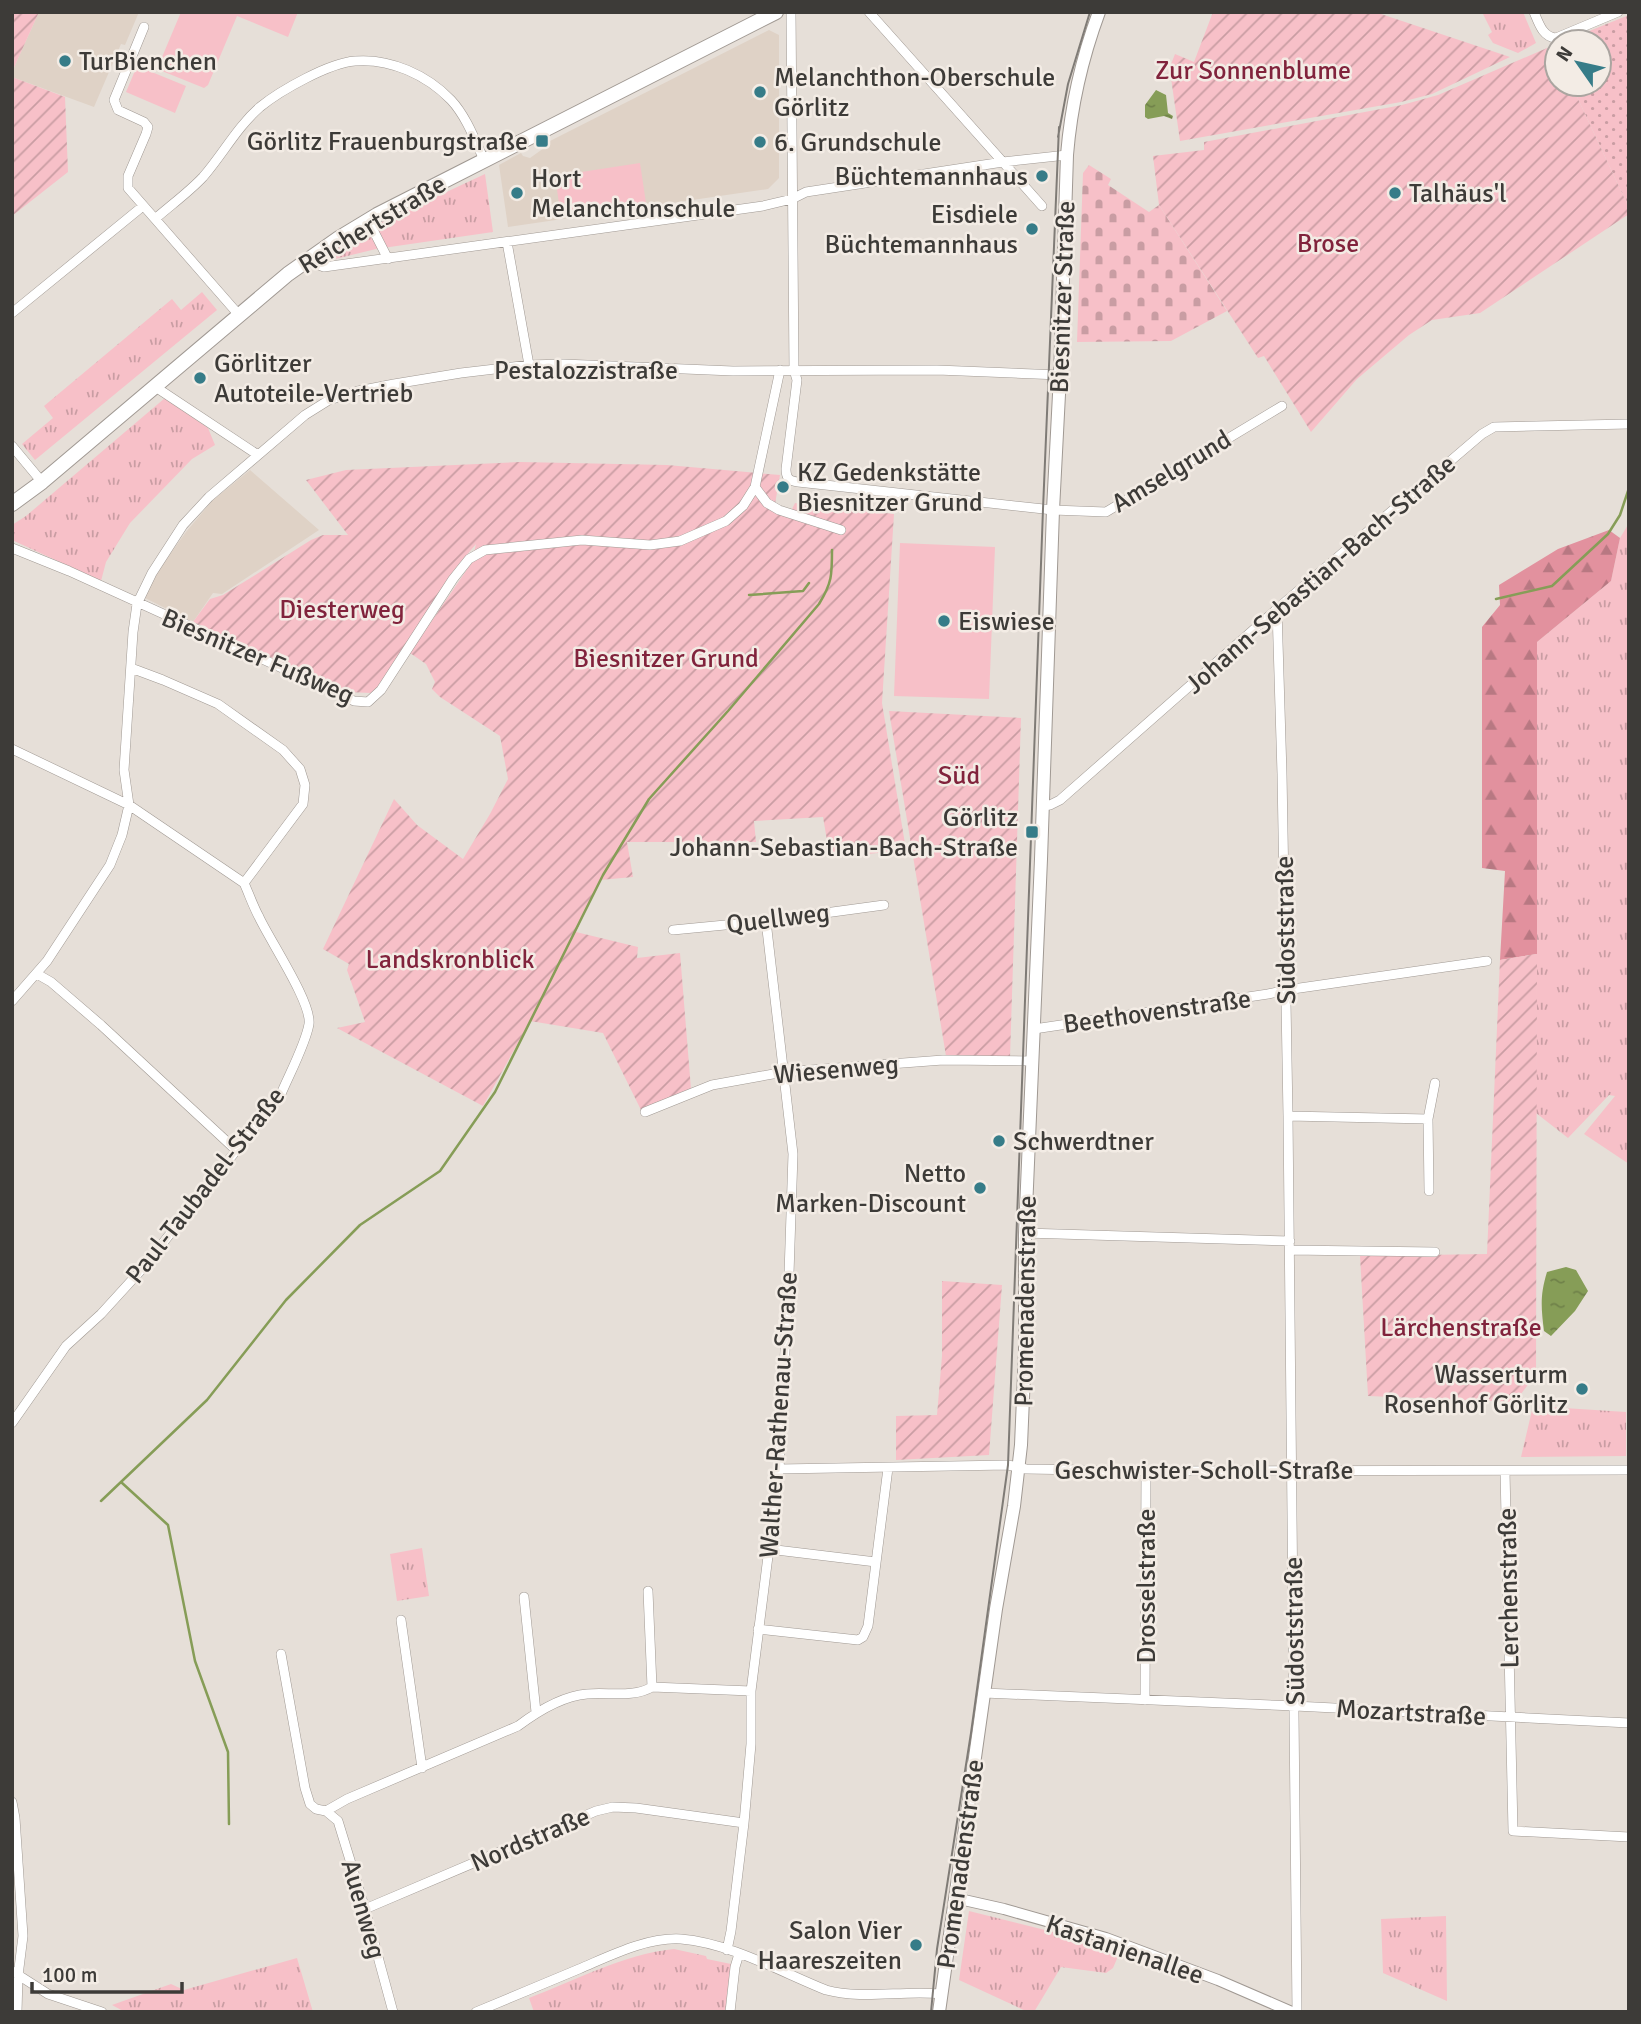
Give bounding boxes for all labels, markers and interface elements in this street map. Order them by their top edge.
north arrow [1543,28,1613,98]
text: N [1551,42,1578,66]
place label: TurBienchen [79,46,217,78]
marker: TurBienchen [57,53,73,69]
park label: Zur Sonnenblume [1155,55,1351,87]
place label: Melanchthon-Oberschule Görlitz [774,62,1055,124]
marker: Melanchthon-Oberschule Görlitz [752,84,768,100]
place label: Görlitz Frauenburgstraße [247,126,528,158]
place label: 6. Grundschule [774,127,941,159]
marker: Görlitz Frauenburgstraße [534,133,550,149]
marker: 6. Grundschule [752,134,768,150]
place label: Büchtemannhaus [835,161,1028,193]
place label: Hort Melanchtonschule [531,163,735,225]
street label: Reichertstraße [293,168,452,281]
marker: Büchtemannhaus [1034,168,1050,184]
place label: Talhäus'l [1409,178,1507,210]
marker: Hort Melanchtonschule [509,185,525,201]
marker: Talhäus'l [1387,185,1403,201]
place label: Eisdiele Büchtemannhaus [825,199,1018,261]
street label: Biesnitzer Straße [1044,200,1082,394]
marker: Eisdiele Büchtemannhaus [1024,221,1040,237]
park label: Brose [1297,228,1359,260]
place label: Görlitzer Autoteile-Vertrieb [214,348,413,410]
street label: Pestalozzistraße [494,355,678,387]
marker: Görlitzer Autoteile-Vertrieb [192,370,208,386]
street label: Amselgrund [1106,424,1237,520]
street label: Johann-Sebastian-Bach-Straße [1179,448,1463,701]
place label: KZ Gedenkstätte Biesnitzer Grund [797,457,983,519]
marker: KZ Gedenkstätte Biesnitzer Grund [775,479,791,495]
park label: Diesterweg [279,594,405,626]
street label: Biesnitzer Fußweg [157,602,359,712]
place label: Eiswiese [958,606,1055,638]
marker: Eiswiese [936,613,952,629]
park label: Biesnitzer Grund [573,643,759,675]
park label: Süd [938,760,980,792]
place label: Görlitz Johann-Sebastian-Bach-Straße [670,802,1018,864]
marker: Görlitz Johann-Sebastian-Bach-Straße [1024,824,1040,840]
street label: Südoststraße [1269,855,1303,1005]
street label: Quellweg [725,897,832,941]
park label: Landskronblick [365,944,535,976]
street label: Beethovenstraße [1061,983,1253,1041]
street label: Wiesenweg [772,1049,900,1091]
street label: Paul-Taubadel-Straße [119,1081,292,1290]
place label: Schwerdtner [1013,1126,1154,1158]
marker: Schwerdtner [991,1133,1007,1149]
place label: Netto Marken-Discount [775,1158,966,1220]
marker: Netto Marken-Discount [972,1180,988,1196]
street label: Promenadenstraße [1008,1195,1044,1407]
street label: Walther-Rathenau-Straße [753,1271,805,1559]
park label: Lärchenstraße [1380,1312,1542,1344]
place label: Wasserturm Rosenhof Görlitz [1383,1359,1568,1421]
marker: Wasserturm Rosenhof Görlitz [1574,1381,1590,1397]
street label: Geschwister-Scholl-Straße [1055,1455,1353,1487]
street label: Lerchenstraße [1492,1507,1526,1669]
street label: Drosselstraße [1131,1508,1163,1664]
street label: Südoststraße [1278,1556,1312,1706]
street label: Mozartstraße [1335,1693,1487,1733]
street label: Promenadenstraße [930,1757,992,1971]
street label: Nordstraße [466,1800,595,1879]
street label: Auenweg [334,1856,392,1963]
street label: Kastanienallee [1042,1908,1208,1992]
place label: Salon Vier Haareszeiten [757,1915,902,1977]
marker: Salon Vier Haareszeiten [908,1937,924,1953]
scale bar [32,1951,182,1995]
text: 100 m [42,1962,97,1988]

